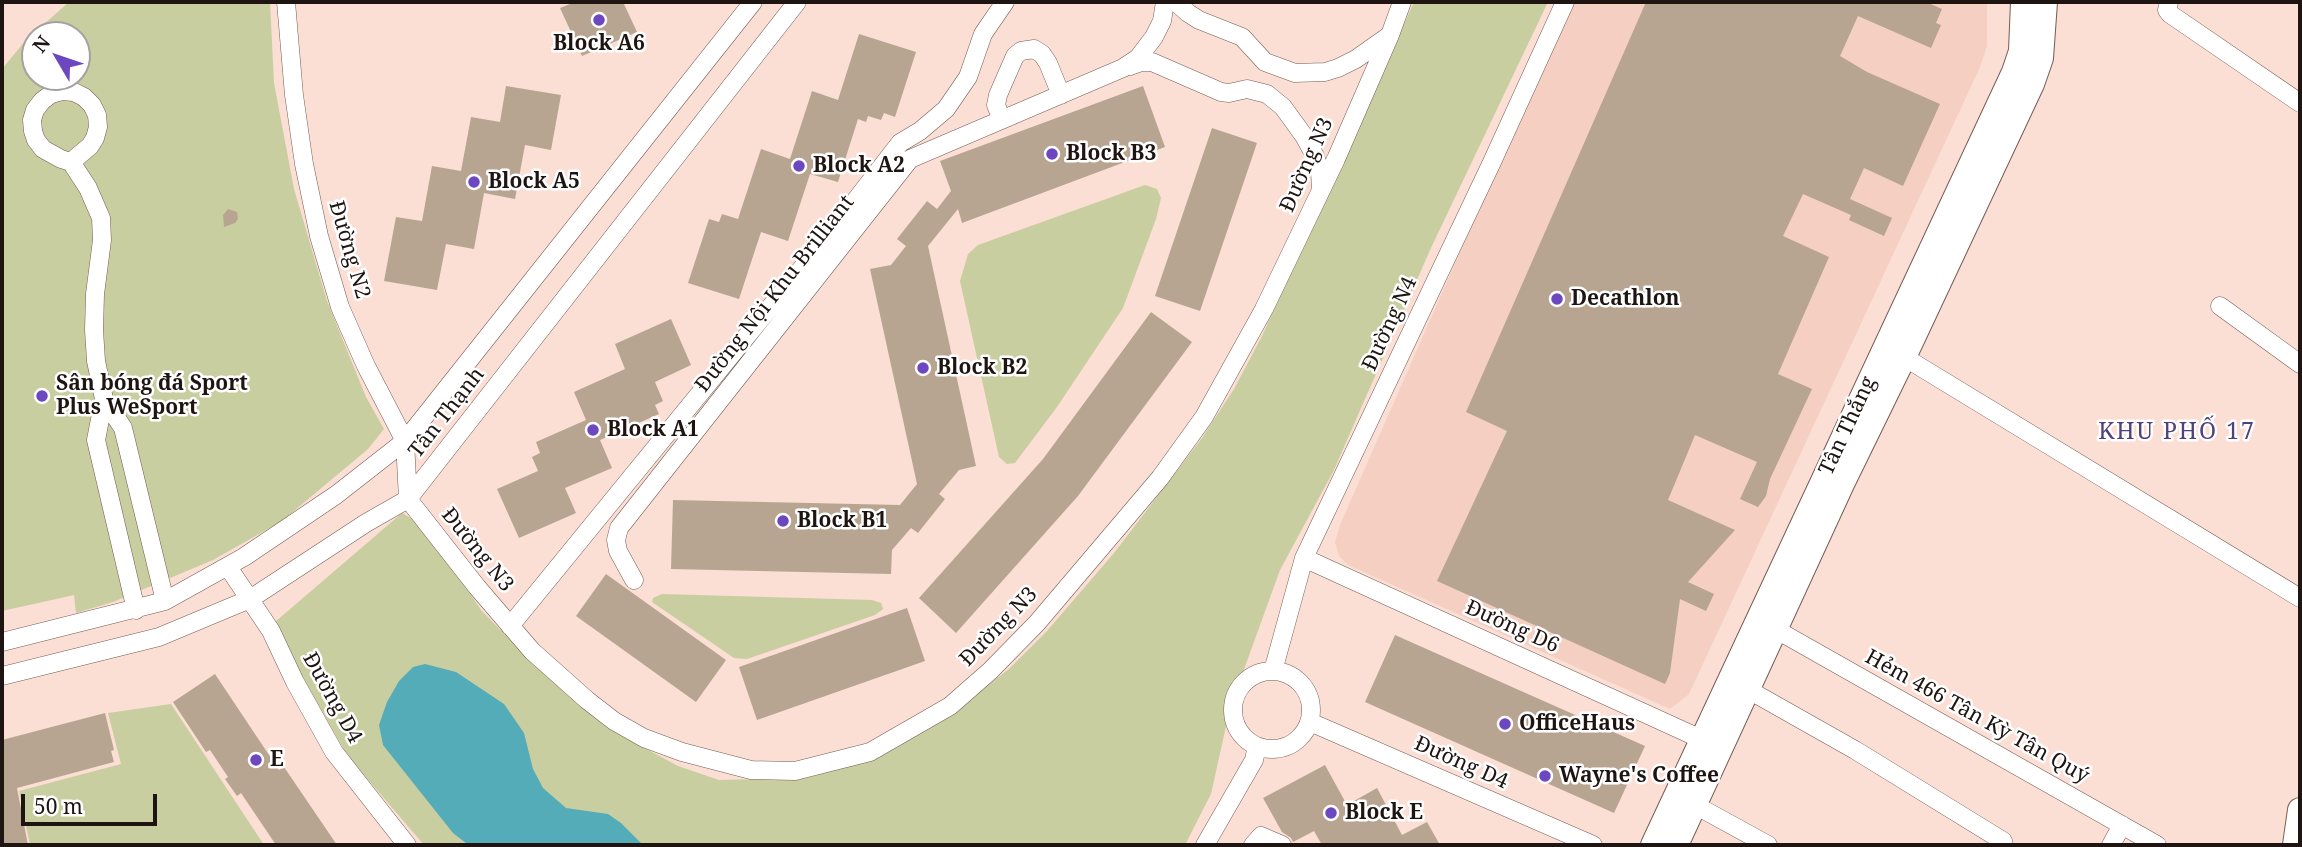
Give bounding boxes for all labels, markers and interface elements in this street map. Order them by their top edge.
marker: Block A6 [591,12,607,28]
north arrow [21,21,91,91]
text: N [26,30,56,58]
place label: Block A6 [553,31,645,57]
street label: Đường N3 [1275,114,1339,216]
place label: Block B3 [1066,141,1156,167]
marker: Block B3 [1044,146,1060,162]
place label: Block A2 [813,153,905,179]
marker: Block A2 [791,158,807,174]
place label: Block A5 [488,169,580,195]
marker: Block A5 [466,174,482,190]
street label: Đường Nội Khu Brilliant [690,191,860,397]
street label: Đường N2 [323,198,375,302]
street label: Đường N4 [1357,273,1423,375]
place label: Decathlon [1571,286,1680,312]
marker: Decathlon [1549,291,1565,307]
place label: Block B2 [937,355,1027,381]
marker: Block B2 [915,360,931,376]
street label: Tân Thạnh [404,363,490,463]
place label: Sân bóng đá Sport Plus WeSport [56,371,248,421]
street label: Tân Thắng [1814,373,1882,479]
marker: Sân bóng đá Sport Plus WeSport [34,388,50,404]
place label: Block A1 [607,417,699,443]
district label: KHU PHỐ 17 [2099,418,2255,446]
marker: Block A1 [585,422,601,438]
street label: Đường N3 [436,503,518,597]
place label: Block B1 [797,508,887,534]
marker: Block B1 [775,513,791,529]
street label: Đường N3 [955,582,1043,672]
street label: Đường D6 [1461,595,1563,659]
street label: Hẻm 466 Tân Kỳ Tân Quý [1861,645,2093,789]
street label: Đường D4 [297,648,367,748]
place label: OfficeHaus [1519,711,1635,737]
marker: OfficeHaus [1497,716,1513,732]
street label: Đường D4 [1410,731,1512,795]
place label: E [270,747,284,773]
marker: E [248,752,264,768]
place label: Wayne's Coffee [1559,763,1719,789]
marker: Wayne's Coffee [1537,768,1553,784]
scale bar [24,780,161,824]
text: 50 m [34,792,83,820]
place label: Block E [1345,800,1423,826]
marker: Block E [1323,805,1339,821]

